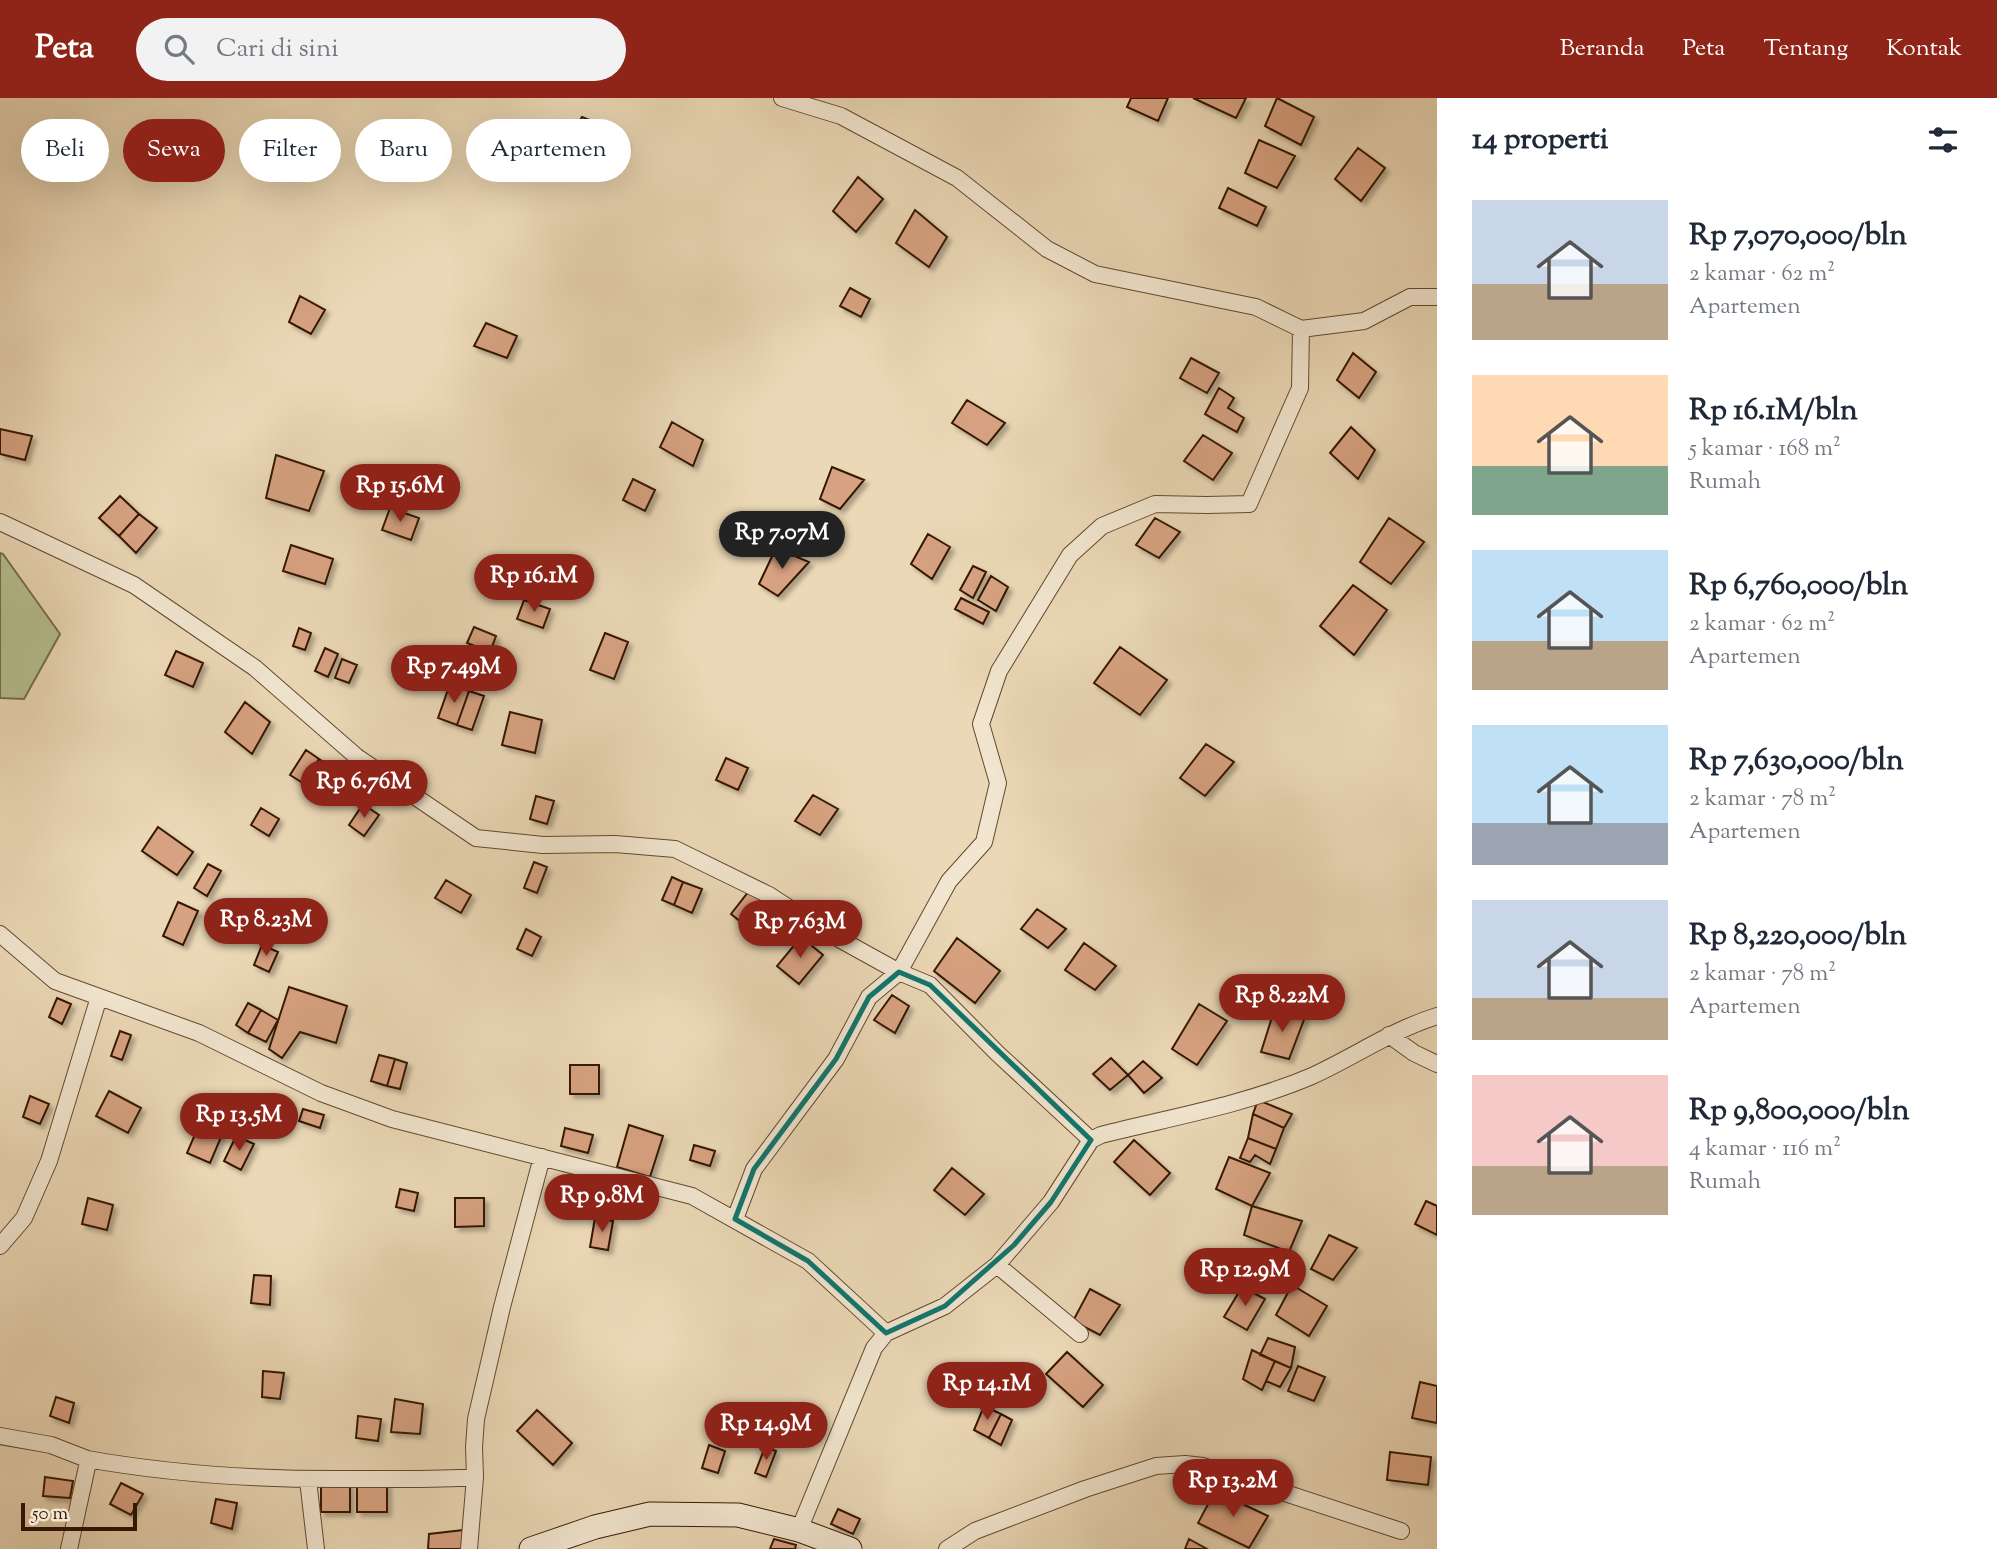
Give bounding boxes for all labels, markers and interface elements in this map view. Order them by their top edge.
search box [136,18,626,81]
text: Peta [35,25,94,73]
icon: search [160,30,198,68]
text: Cari di sini [216,31,339,68]
text: Beranda [1560,32,1645,66]
text: Peta [1683,32,1725,66]
text: Tentang [1763,32,1848,66]
text: Kontak [1886,32,1962,66]
chip: Beli [21,119,109,182]
chip: Sewa [123,119,225,182]
chip: Filter [239,119,341,182]
chip: Baru [355,119,452,182]
chip: Apartemen [466,119,631,182]
text: 14 properti [1472,119,1608,162]
icon: filters [1924,121,1962,159]
text: Rp 7,070,000/bln [1689,215,1907,258]
icon: home [1528,228,1612,312]
text: 2 kamar · 62 m² [1689,258,1835,291]
text: Apartemen [1689,291,1801,324]
text: Rp 16.1M/bln [1689,390,1858,433]
icon: home [1528,403,1612,487]
text: 5 kamar · 168 m² [1689,433,1841,466]
pin: Rp 15.6M [328,464,472,524]
text: Rumah [1689,466,1761,499]
text: Rp 15.6M [356,470,444,503]
pin: Rp 7.07M [710,512,854,571]
text: Rp 7.07M [735,517,829,550]
pin: Rp 16.1M [462,554,606,614]
text: Rp 16.1M [490,560,578,593]
text: Rp 6,760,000/bln [1689,565,1908,608]
icon: home [1528,578,1612,662]
text: 2 kamar · 62 m² [1689,608,1835,641]
text: Apartemen [1689,641,1801,674]
pin: Rp 7.49M [382,646,526,705]
text: Rp 7.49M [407,651,501,684]
text: Rp 7,630,000/bln [1689,740,1904,783]
icon: home [1528,753,1612,837]
pin: Rp 6.76M [292,760,436,820]
text: Rp 6.76M [317,766,411,799]
text: 2 kamar · 78 m² [1689,783,1836,816]
text: Apartemen [1689,816,1801,849]
pin: Rp 8.23M [194,898,338,958]
pin: Rp 7.63M [728,900,872,960]
text: Rp 8.23M [220,904,312,937]
text: Rp 7.63M [754,906,846,939]
text: Rp 8,220,000/bln [1689,915,1907,958]
icon: home [1528,928,1612,1012]
text: 2 kamar · 78 m² [1689,958,1836,991]
pin: Rp 8.22M [1210,974,1354,1034]
text: Rp 8.22M [1235,980,1329,1013]
text: Apartemen [1689,991,1801,1024]
text: Rp 9,800,000/bln [1689,1090,1909,1133]
pin: Rp 13.5M [167,1094,311,1153]
text: Rp 13.5M [196,1099,282,1132]
icon: home [1528,1103,1612,1187]
text: 4 kamar · 116 m² [1689,1133,1841,1166]
text: Rumah [1689,1166,1761,1199]
pin: Rp 9.8M [537,1174,667,1234]
text: Rp 9.8M [560,1180,644,1213]
pin: Rp 12.9M [1173,1248,1317,1308]
text: Rp 12.9M [1200,1254,1290,1287]
pin: Rp 14.1M [915,1362,1059,1422]
text: Rp 14.1M [943,1368,1031,1401]
pin: Rp 14.9M [694,1402,838,1462]
text: Rp 14.9M [720,1408,812,1441]
pin: Rp 13.2M [1161,1460,1305,1519]
text: Rp 13.2M [1189,1465,1277,1498]
scale bar [21,1500,136,1532]
text: 50 m [32,1501,68,1528]

